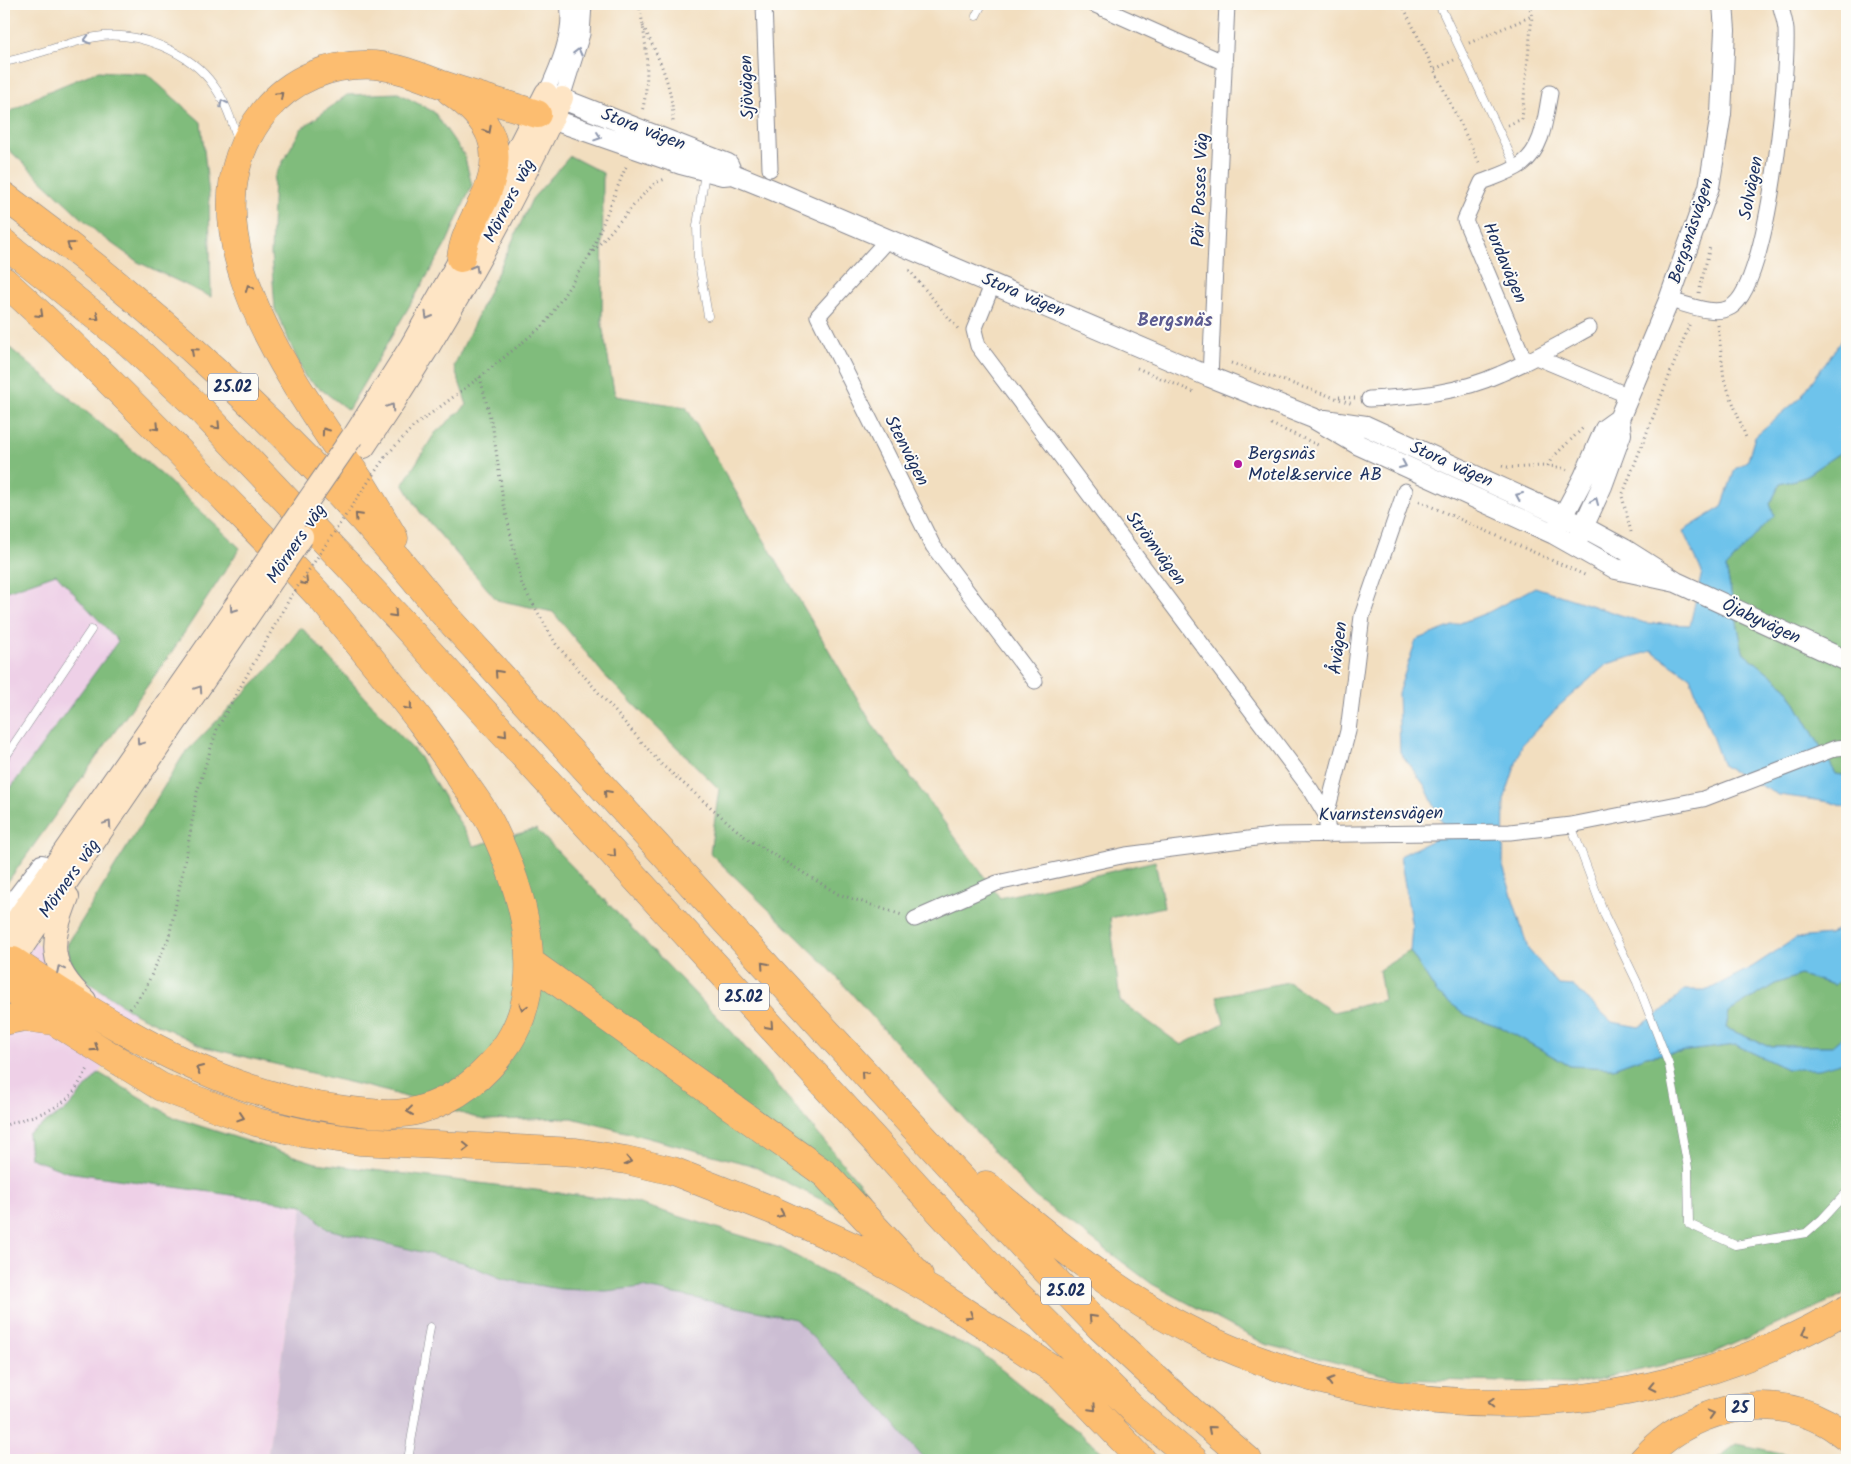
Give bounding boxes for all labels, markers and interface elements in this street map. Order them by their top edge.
one-way arrow [82,34,91,45]
one-way arrow [572,47,583,56]
street label: Sjövägen [732,54,764,120]
one-way arrow [274,92,283,101]
one-way arrow [219,99,229,108]
street label: Stora vägen [596,101,690,159]
one-way arrow [482,125,492,134]
one-way arrow [593,131,602,141]
street label: Pär Posses Väg [1185,132,1217,248]
street label: Mörners väg [476,154,544,248]
street label: Solvägen [1732,154,1772,222]
street label: Bergsnäsvägen [1661,174,1723,288]
street label: Hordavägen [1474,218,1534,308]
one-way arrow [66,242,76,251]
one-way arrow [468,264,478,273]
street label: Stora vägen [977,265,1069,327]
one-way arrow [245,284,255,293]
district label: Bergsnäs [1137,306,1213,336]
one-way arrow [34,308,43,317]
one-way arrow [425,311,435,320]
one-way arrow [90,312,99,320]
one-way arrow [190,348,199,357]
road number: 25.02 [208,374,258,401]
one-way arrow [385,403,394,413]
street label: Stenvägen [876,410,936,492]
one-way arrow [211,421,220,430]
one-way arrow [150,422,159,431]
one-way arrow [322,427,331,437]
street label: Stora vägen [1405,434,1497,496]
place label: Bergsnäs Motel&service AB [1248,440,1382,490]
marker: Bergsnäs Motel&service AB [1232,458,1244,470]
one-way arrow [1398,459,1407,469]
one-way arrow [1515,491,1524,502]
one-way arrow [1589,497,1600,506]
street label: Mörners väg [259,498,335,590]
street label: Strömvägen [1117,505,1193,593]
one-way arrow [355,512,364,521]
one-way arrow [299,576,308,585]
street label: Öjabyvägen [1717,591,1805,653]
one-way arrow [230,603,239,613]
one-way arrow [388,608,397,617]
street label: Åvägen [1321,620,1357,676]
one-way arrow [495,670,504,679]
one-way arrow [193,685,202,695]
one-way arrow [404,701,413,710]
one-way arrow [498,729,507,738]
one-way arrow [137,736,146,746]
one-way arrow [604,790,613,799]
street label: Kvarnstensvägen [1318,799,1444,831]
one-way arrow [102,820,111,829]
street label: Mörners väg [32,833,108,925]
one-way arrow [607,849,616,858]
one-way arrow [761,961,770,970]
one-way arrow [56,965,66,974]
road number: 25.02 [719,984,769,1010]
one-way arrow [519,1003,529,1011]
one-way arrow [764,1020,773,1029]
one-way arrow [90,1041,99,1051]
one-way arrow [195,1064,204,1075]
one-way arrow [861,1070,870,1079]
one-way arrow [406,1105,414,1116]
one-way arrow [237,1111,245,1121]
one-way arrow [463,1141,471,1152]
one-way arrow [623,1155,632,1166]
one-way arrow [776,1207,785,1218]
road number: 25.02 [1041,1278,1091,1304]
one-way arrow [965,1309,974,1319]
one-way arrow [1089,1315,1098,1324]
one-way arrow [1801,1327,1810,1337]
one-way arrow [1326,1377,1335,1387]
one-way arrow [1647,1381,1656,1392]
road number: 25 [1726,1395,1754,1422]
one-way arrow [1486,1398,1494,1408]
one-way arrow [1087,1403,1096,1412]
one-way arrow [1706,1409,1715,1419]
one-way arrow [1208,1425,1217,1434]

